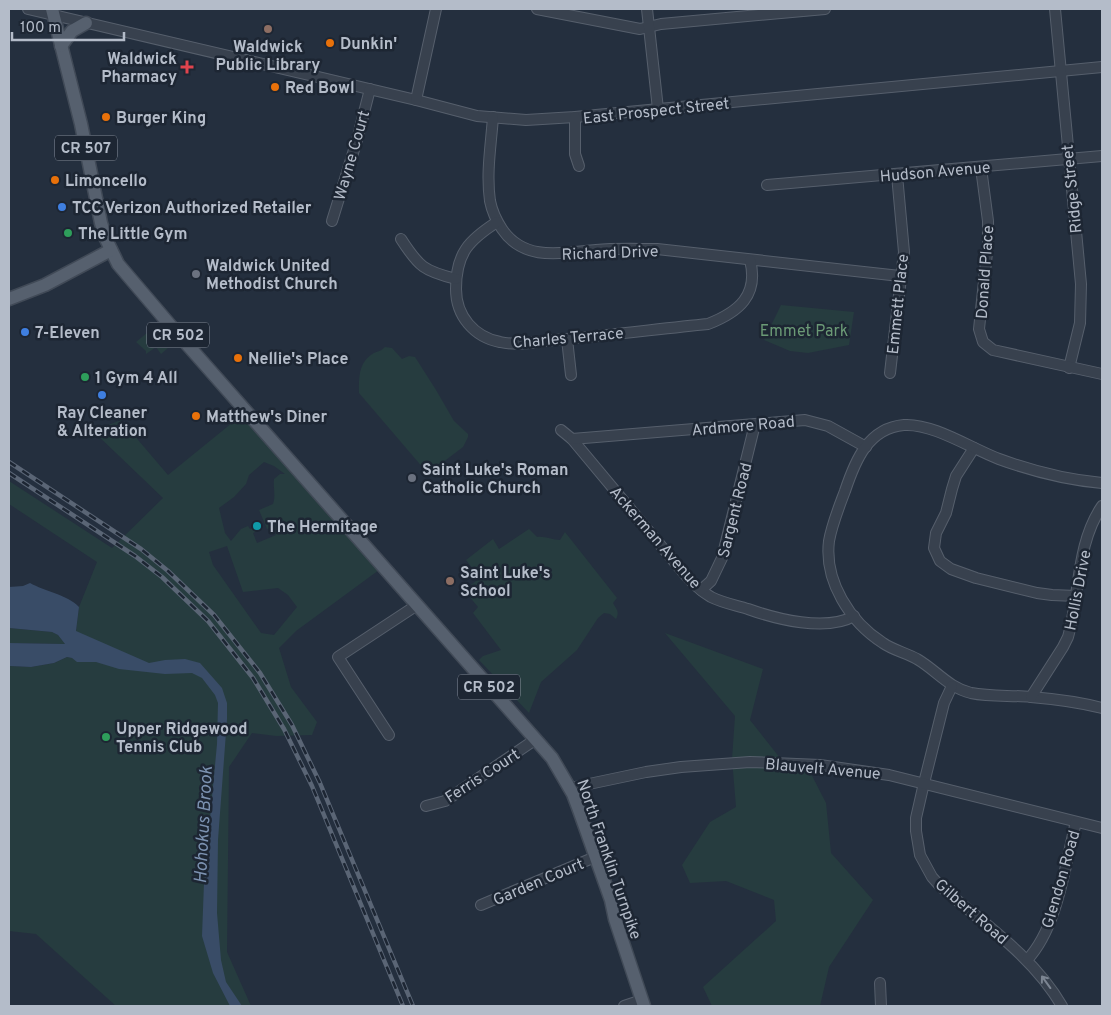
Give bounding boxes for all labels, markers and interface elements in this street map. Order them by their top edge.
scale bar [12,10,125,42]
text: 100 m [20,19,61,38]
marker: Waldwick Public Library [262,23,274,35]
place label: Dunkin' [340,35,397,55]
marker: Dunkin' [324,37,336,49]
place label: Waldwick Public Library [216,38,320,76]
place label: Waldwick Pharmacy [101,50,177,88]
marker: Waldwick Pharmacy [181,61,193,73]
place label: Red Bowl [285,79,355,99]
marker: Red Bowl [269,81,281,93]
street label: East Prospect Street [582,94,730,130]
street label: Wayne Court [331,108,375,203]
place label: Burger King [116,109,206,129]
marker: Burger King [100,111,112,123]
road number: CR 507 [55,136,117,160]
street label: Ridge Street [1058,143,1088,234]
street label: Hudson Avenue [879,158,991,188]
place label: Limoncello [65,172,147,192]
marker: Limoncello [49,174,61,186]
place label: TCC Verizon Authorized Retailer [72,199,312,219]
marker: TCC Verizon Authorized Retailer [56,201,68,213]
place label: The Little Gym [78,225,187,245]
street label: Donald Place [973,225,999,320]
marker: The Little Gym [62,227,74,239]
street label: Richard Drive [561,242,659,266]
street label: Emmett Place [884,253,914,355]
place label: Waldwick United Methodist Church [206,257,338,295]
marker: Waldwick United Methodist Church [190,268,202,280]
road number: CR 502 [147,322,209,348]
park label: Emmet Park [760,322,848,342]
place label: 7-Eleven [35,324,100,344]
street label: Charles Terrace [512,324,625,354]
marker: 7-Eleven [19,326,31,338]
place label: Nellie's Place [248,350,348,370]
marker: Nellie's Place [232,352,244,364]
place label: 1 Gym 4 All [95,369,178,389]
marker: 1 Gym 4 All [79,371,91,383]
marker: Ray Cleaner & Alteration [96,389,108,401]
place label: Ray Cleaner & Alteration [57,404,148,442]
place label: Matthew's Diner [206,408,328,428]
marker: Matthew's Diner [190,410,202,422]
street label: Ardmore Road [691,413,796,441]
place label: Saint Luke's Roman Catholic Church [422,461,569,499]
street label: Sargent Road [714,461,757,560]
marker: Saint Luke's Roman Catholic Church [406,472,418,484]
street label: Ackerman Avenue [604,483,705,594]
place label: The Hermitage [267,518,378,538]
marker: The Hermitage [251,520,263,532]
street label: Hollis Drive [1061,548,1097,632]
place label: Saint Luke's School [460,564,551,602]
marker: Saint Luke's School [444,575,456,587]
road number: CR 502 [458,674,520,700]
place label: Upper Ridgewood Tennis Club [116,720,248,758]
marker: Upper Ridgewood Tennis Club [100,731,112,743]
street label: Ferris Court [442,745,524,808]
street label: Blauvelt Avenue [764,755,881,785]
water label: Hohokus Brook [190,765,219,884]
street label: North Franklin Turnpike [571,777,645,942]
street label: Glendon Road [1038,828,1085,931]
street label: Garden Court [490,855,587,911]
street label: Gilbert Road [930,875,1011,950]
one-way arrow [1040,976,1051,989]

